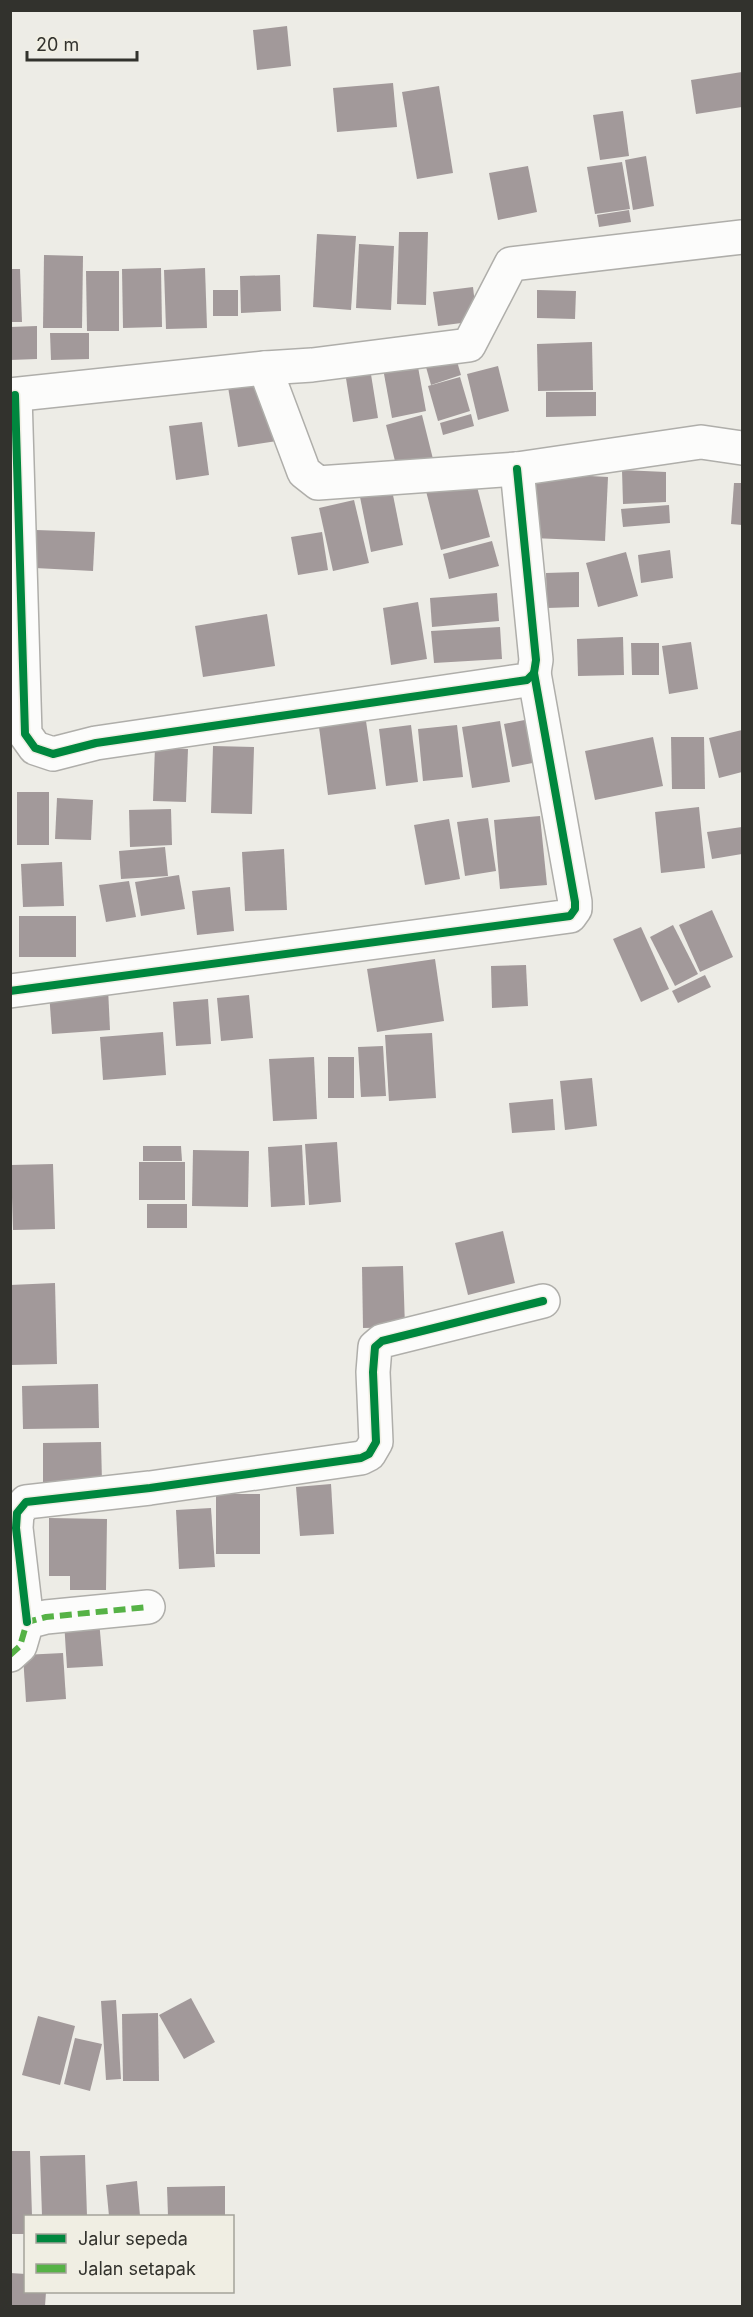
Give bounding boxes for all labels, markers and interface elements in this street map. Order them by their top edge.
scale bar [27,24,136,62]
text: 20 m [36,34,79,55]
legend [24,2215,234,2293]
text: Jalur sepeda [78,2228,188,2249]
text: Jalan setapak [78,2258,196,2279]

